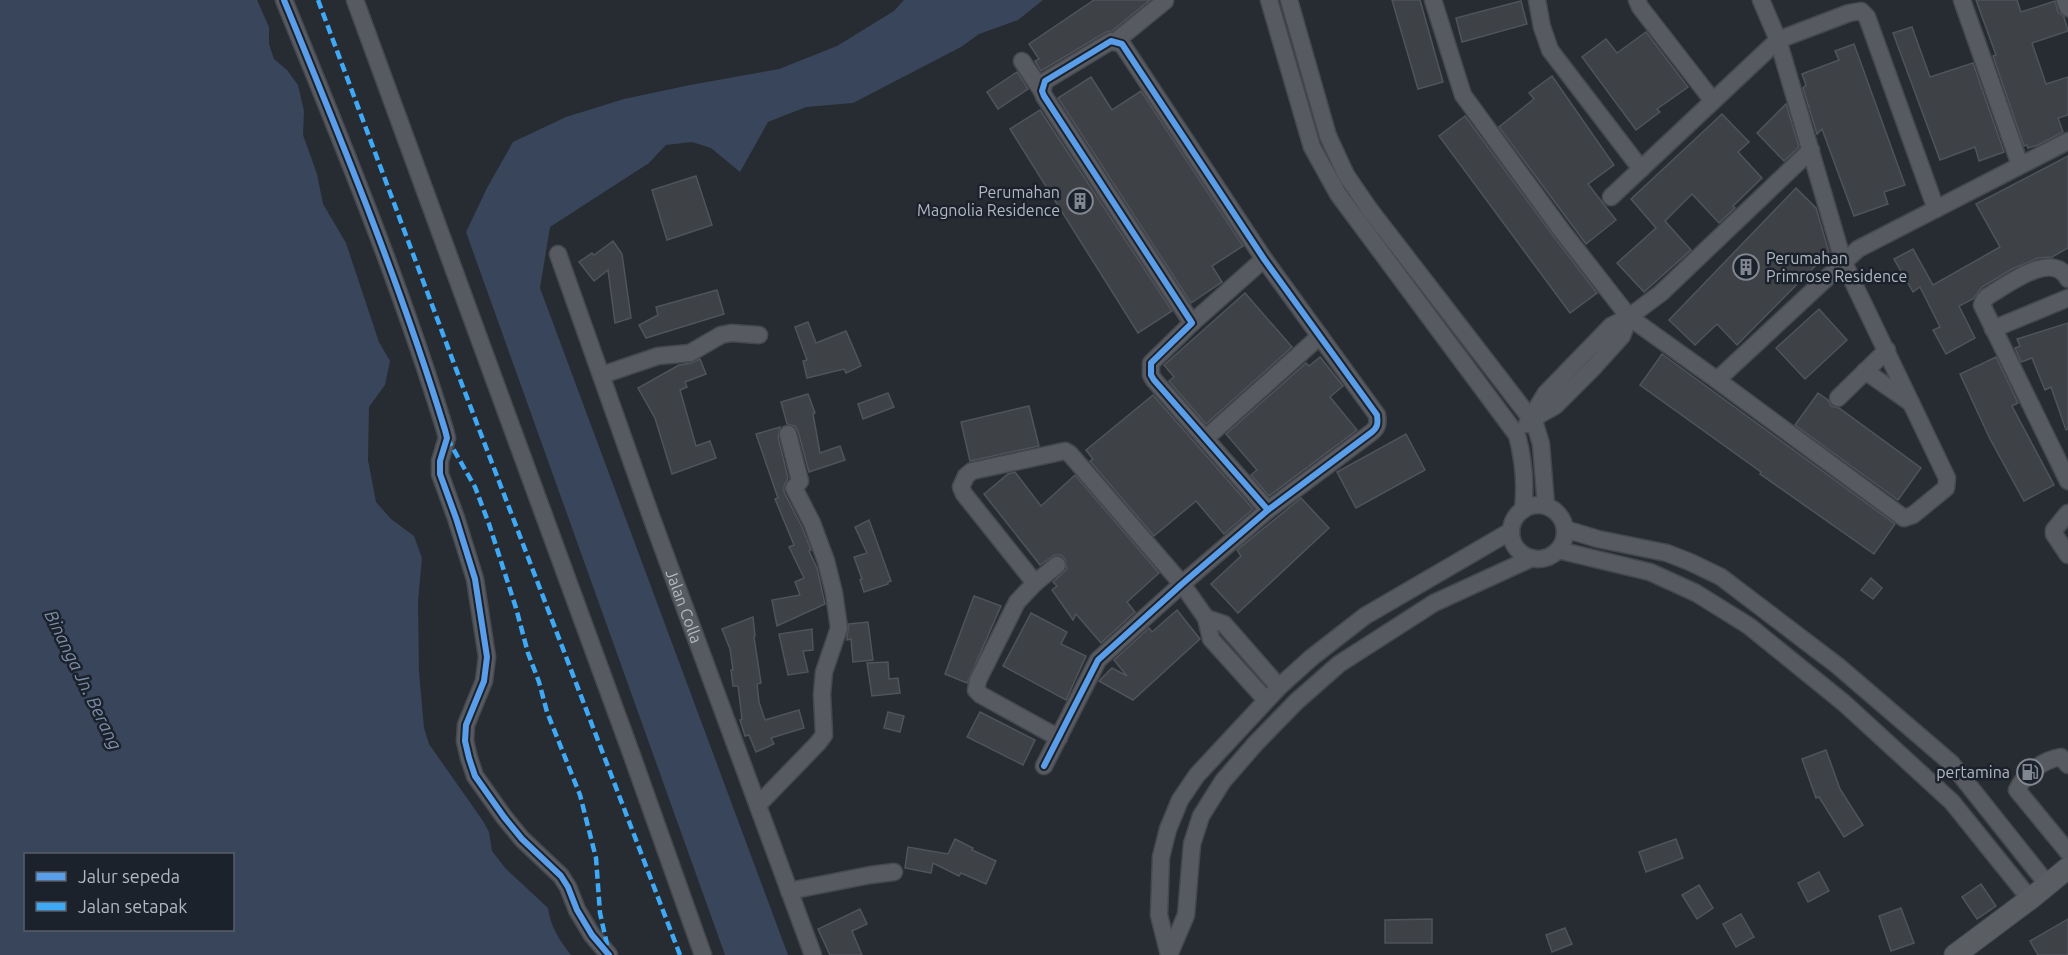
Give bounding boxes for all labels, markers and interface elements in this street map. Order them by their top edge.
place label: Perumahan Magnolia Residence [917,183,1060,219]
building icon: Perumahan Magnolia Residence [1065,186,1095,216]
place label: Perumahan Primrose Residence [1766,249,1907,285]
building icon: Perumahan Primrose Residence [1731,252,1761,282]
street label: Jalan Colla [662,567,706,645]
water label: Binanga Jn. Berang [41,607,126,753]
fuel station icon: pertamina [2015,757,2045,787]
place label: pertamina [1936,763,2010,781]
legend [24,853,234,931]
text: Jalur sepeda [78,866,180,886]
text: Jalan setapak [78,896,187,916]

